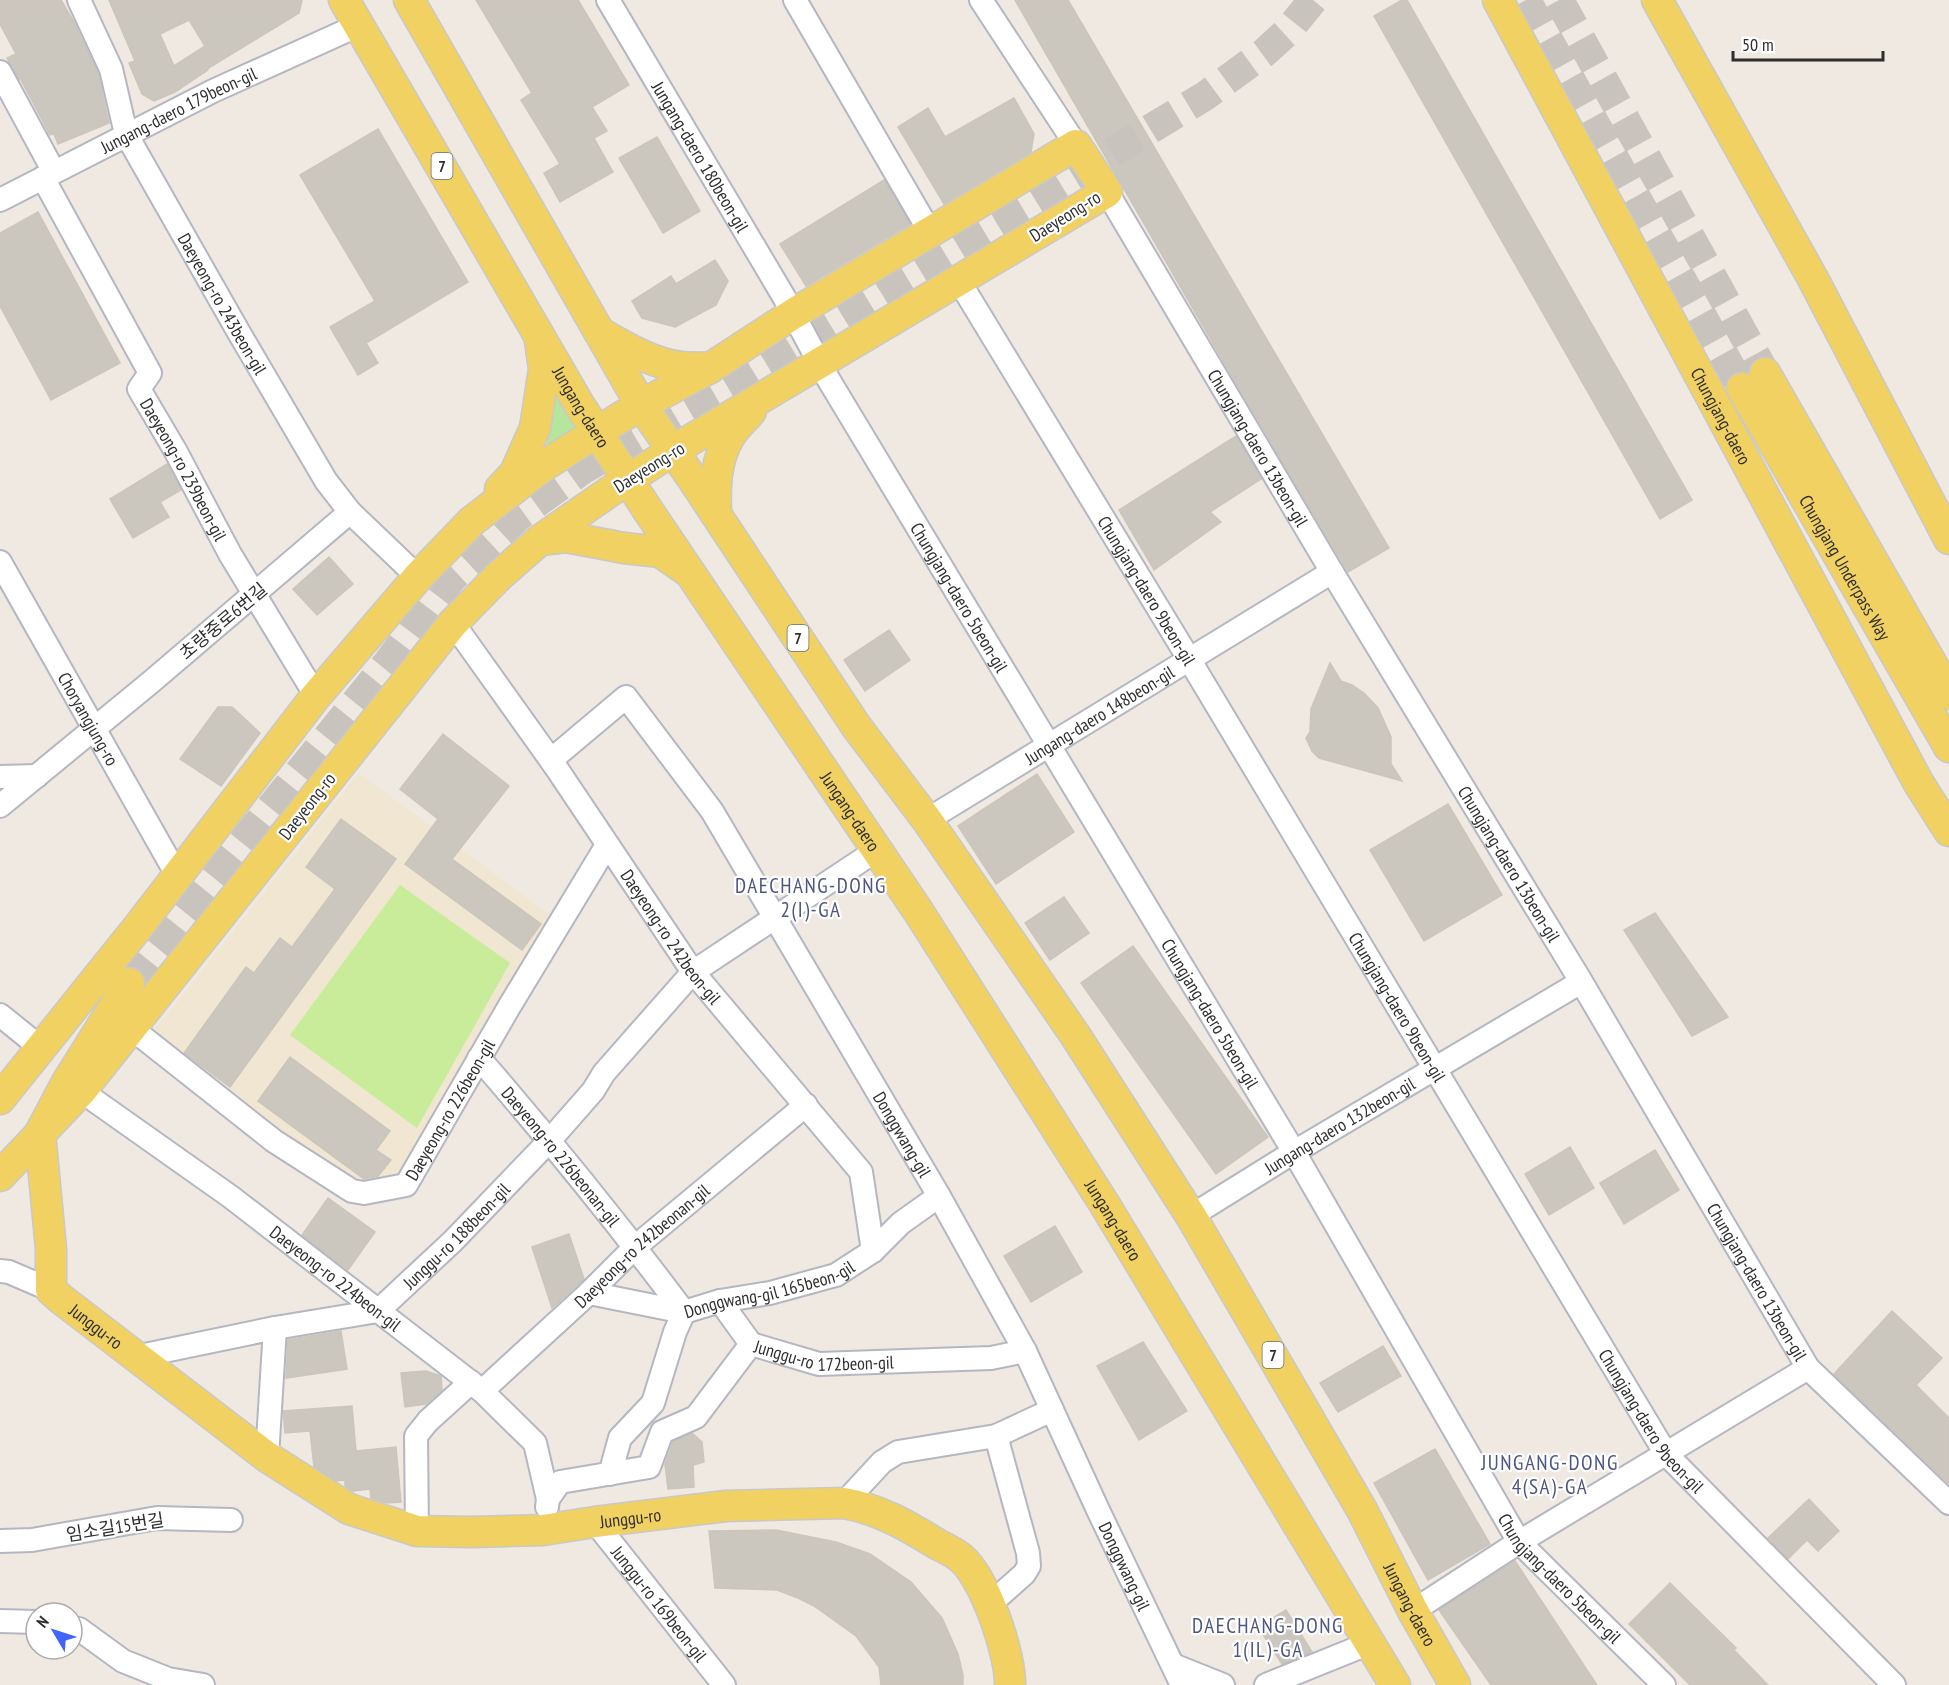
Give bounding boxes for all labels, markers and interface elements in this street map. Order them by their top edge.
scale bar [1733,24,1883,62]
text: 50 m [1742,33,1774,56]
street label: Jungang-daero 179beon-gil [96,61,261,159]
street label: Jungang-daero 180beon-gil [647,76,755,237]
road number: 7 [432,153,452,179]
street label: Daeyeong-ro [1025,185,1105,247]
street label: Daeyeong-ro 243beon-gil [173,229,273,379]
street label: Jungang-daero [547,361,615,452]
street label: Chungjang-daero [1686,363,1757,469]
street label: Chungjang-daero 13beon-gil [1203,365,1314,531]
street label: Daeyeong-ro 239beon-gil [135,394,233,545]
street label: Daeyeong-ro [609,436,689,498]
street label: Chungjang Underpass Way [1794,491,1896,644]
street label: Chungjang-daero 9beon-gil [1093,511,1202,670]
street label: Chungjang-daero 5beon-gil [906,518,1014,677]
street label: 초량중로6번길 [174,578,272,664]
road number: 7 [788,625,808,651]
street label: Jungang-daero 148beon-gil [1019,660,1179,770]
street label: Choryangjung-ro [53,668,124,770]
street label: Jungang-daero [815,766,886,856]
street label: Daeyeong-ro [274,768,341,844]
street label: Chungjang-daero 13beon-gil [1453,781,1566,947]
street label: Daeyeong-ro 242beon-gil [616,865,727,1009]
district label: DAECHANG-DONG 2(I)-GA [735,872,887,923]
street label: Chungjang-daero 9beon-gil [1344,928,1452,1087]
street label: Chungjang-daero 5beon-gil [1157,934,1265,1093]
street label: Daeyeong-ro 226beon-gil [400,1034,500,1184]
street label: Jungang-daero 132beon-gil [1259,1071,1420,1180]
street label: Daeyeong-ro 226beonan-gil [497,1081,626,1232]
street label: Donggwang-gil [868,1087,937,1182]
street label: Jungang-daero [1080,1174,1147,1265]
street label: Junggu-ro 188beon-gil [397,1177,515,1294]
street label: Daeyeong-ro 242beonan-gil [569,1178,715,1313]
street label: Chungjang-daero 13beon-gil [1702,1199,1813,1365]
street label: Daeyeong-ro 224beon-gil [266,1220,406,1336]
street label: Donggwang-gil 165beon-gil [681,1254,859,1323]
street label: Junggu-ro [64,1298,128,1354]
street label: Junggu-ro 172beon-gil [751,1334,895,1376]
road number: 7 [1262,1342,1284,1368]
street label: Chungjang-daero 9beon-gil [1594,1344,1710,1498]
district label: JUNGANG-DONG 4(SA)-GA [1480,1449,1619,1500]
street label: Junggu-ro [598,1503,663,1533]
street label: 임소길15번길 [64,1508,166,1546]
street label: Chungjang-daero 5beon-gil [1493,1509,1627,1649]
street label: Donggwang-gil [1094,1518,1156,1615]
street label: Junggu-ro 169beon-gil [606,1540,713,1667]
street label: Jungang-daero [1379,1558,1442,1650]
north arrow [24,1601,84,1661]
text: N [32,1612,53,1631]
district label: DAECHANG-DONG 1(IL)-GA [1192,1612,1344,1663]

